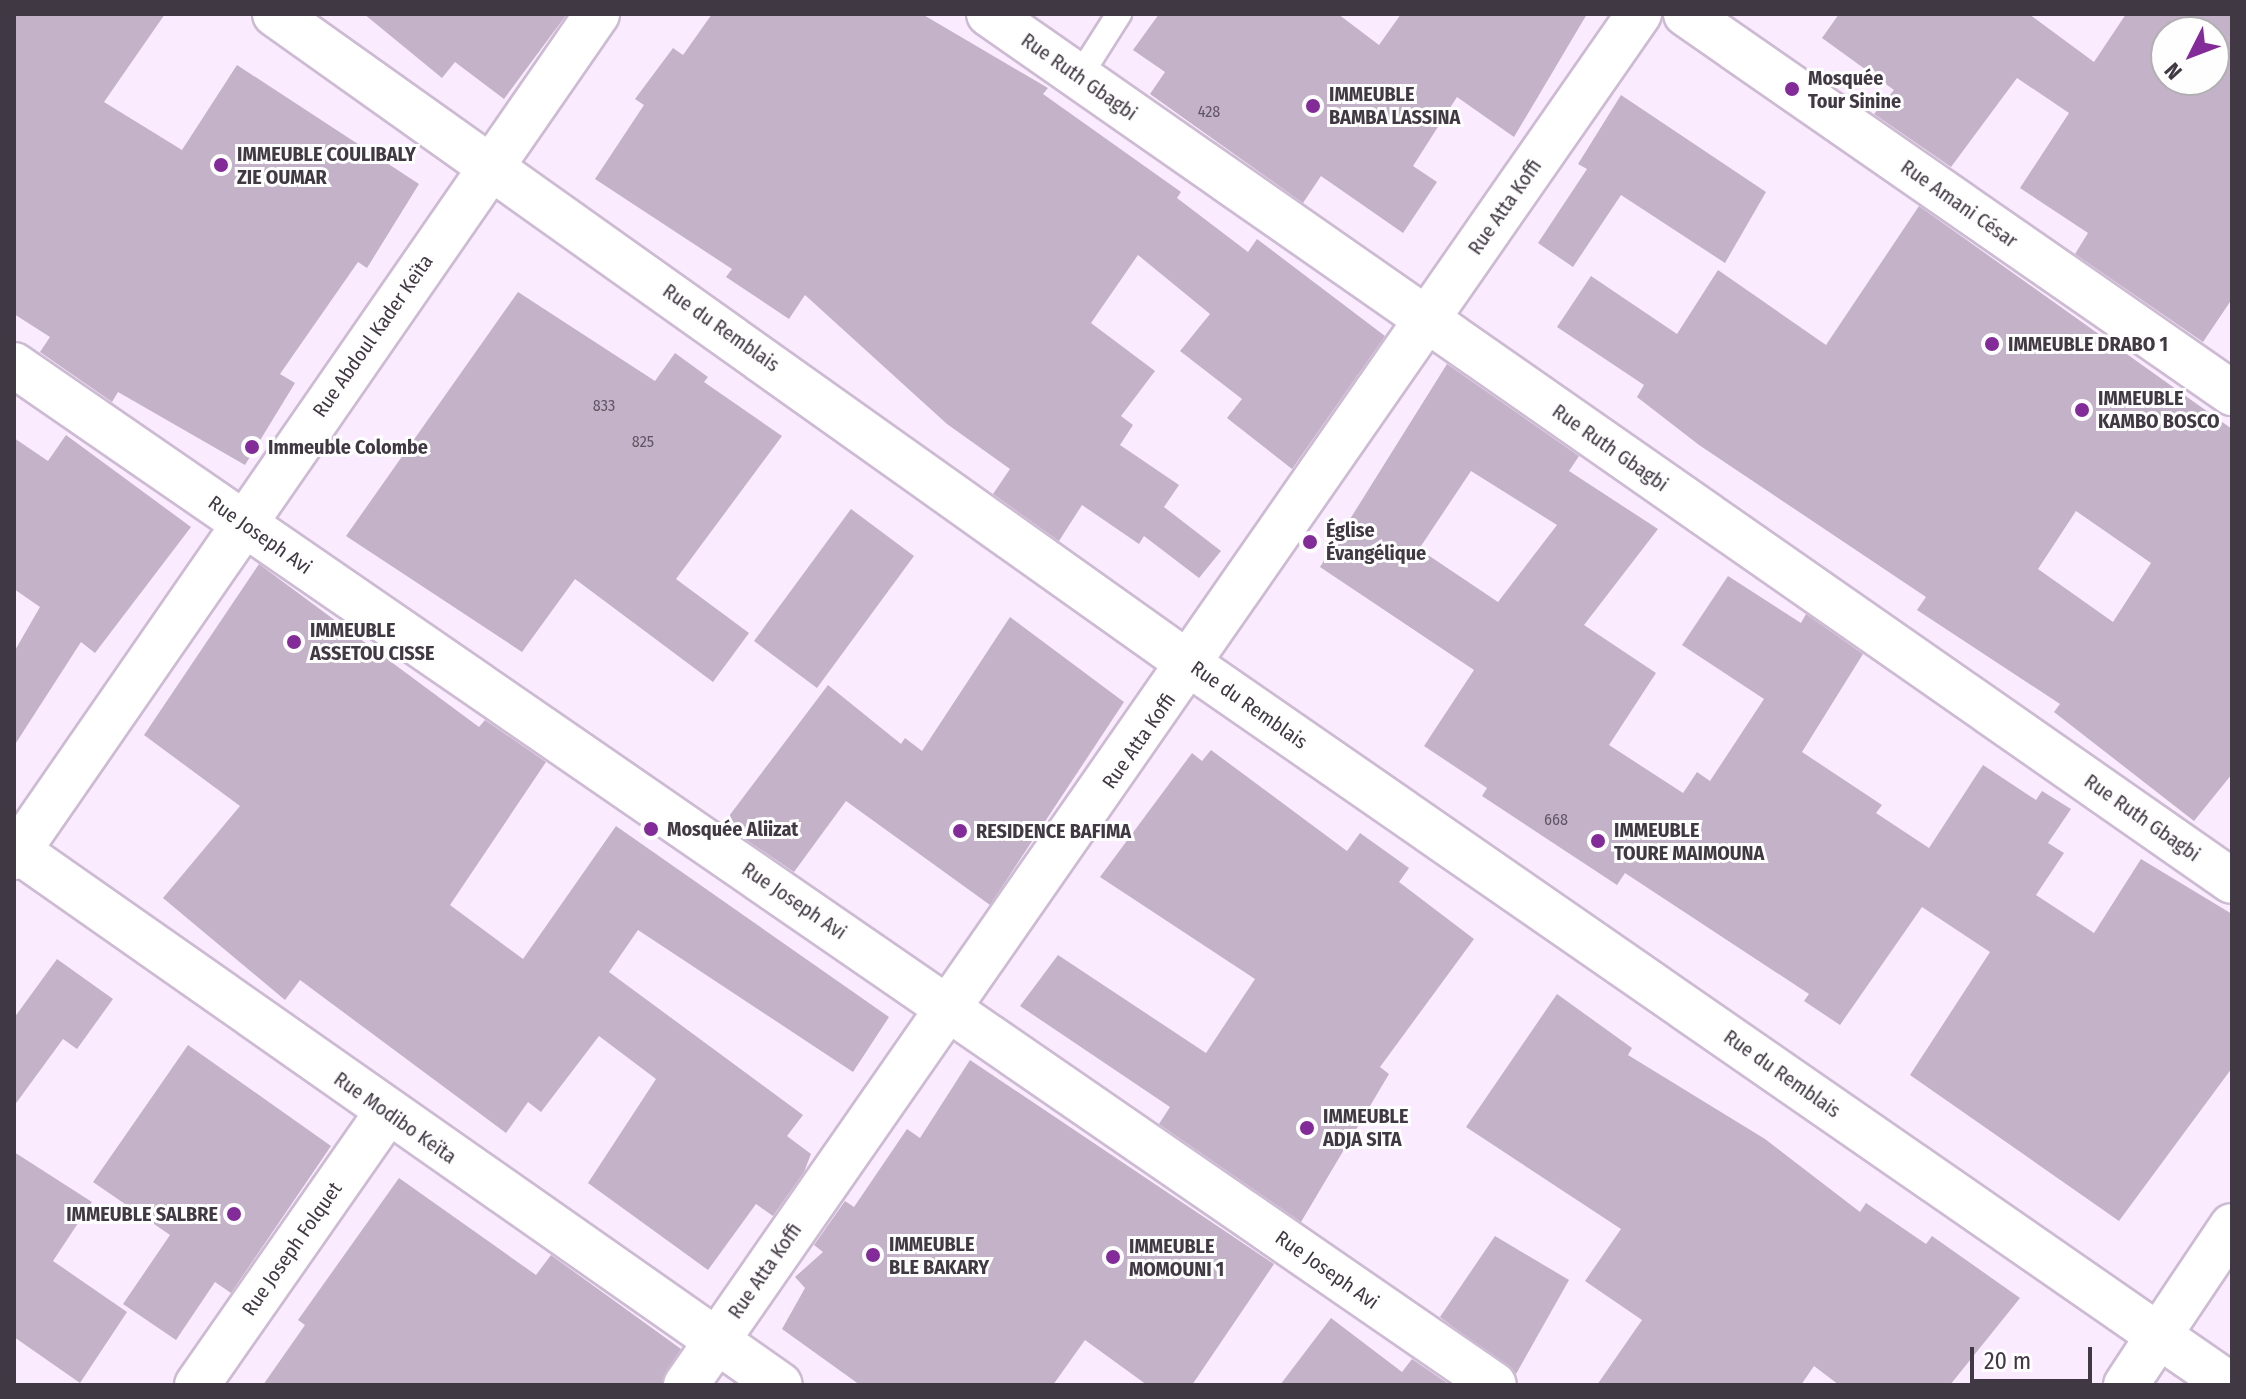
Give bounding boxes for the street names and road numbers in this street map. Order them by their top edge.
street label: Rue Ruth Gbagbi [1017,28,1141,126]
street label: Rue Atta Koffi [1463,155,1547,259]
street label: Rue Amani César [1896,155,2022,253]
street label: Rue Abdoul Kader Keïta [308,250,438,422]
street label: Rue du Remblais [658,279,784,377]
street label: Rue Ruth Gbagbi [1548,399,1672,497]
street label: Rue Joseph Avi [204,491,316,579]
street label: Rue du Remblais [1186,656,1312,754]
street label: Rue Atta Koffi [1097,689,1181,793]
street label: Rue Ruth Gbagbi [2080,769,2204,867]
street label: Rue Joseph Avi [737,857,851,945]
street label: Rue du Remblais [1719,1025,1845,1123]
street label: Rue Modibo Keïta [329,1067,461,1169]
street label: Rue Joseph Folquet [237,1178,347,1320]
street label: Rue Atta Koffi [723,1219,807,1323]
street label: Rue Joseph Avi [1271,1226,1383,1314]

